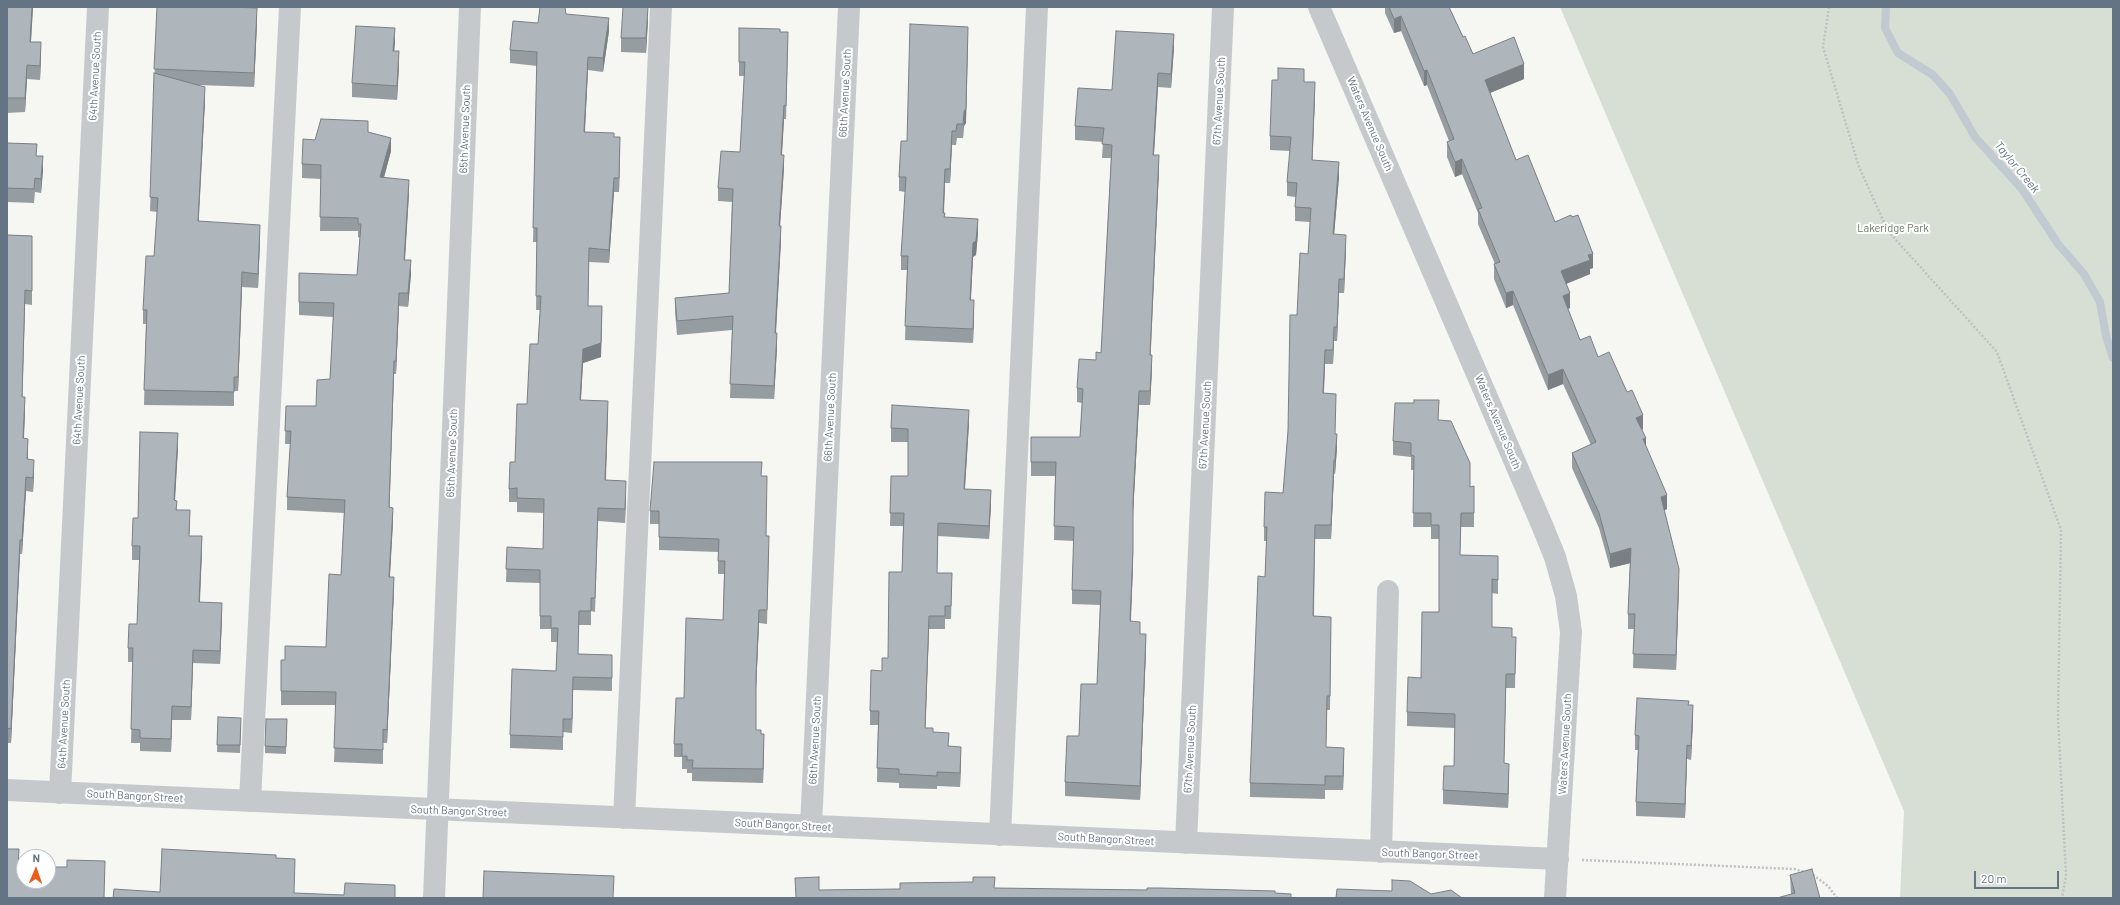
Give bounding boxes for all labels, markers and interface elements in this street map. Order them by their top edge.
street label: 64th Avenue South [86,31,104,121]
street label: 66th Avenue South [836,48,854,138]
street label: 67th Avenue South [1210,57,1228,145]
street label: Waters Avenue South [1344,75,1396,173]
street label: 65th Avenue South [457,84,473,174]
water label: Taylor Creek [1991,138,2043,196]
park label: Lakeridge Park [1857,221,1929,235]
street label: 64th Avenue South [70,355,88,445]
street label: 66th Avenue South [821,372,839,462]
street label: Waters Avenue South [1472,373,1524,471]
street label: 67th Avenue South [1196,381,1214,469]
street label: 65th Avenue South [444,408,460,498]
street label: 64th Avenue South [55,679,73,769]
street label: Waters Avenue South [1556,693,1574,795]
street label: 66th Avenue South [806,695,824,785]
street label: 67th Avenue South [1181,705,1199,793]
street label: South Bangor Street [86,787,184,805]
street label: South Bangor Street [410,803,508,819]
street label: South Bangor Street [734,816,832,834]
street label: South Bangor Street [1057,830,1155,848]
street label: South Bangor Street [1381,846,1479,862]
north arrow [16,849,56,889]
text: N [33,851,40,864]
scale bar [1976,863,2061,889]
text: 20 m [1981,871,2007,885]

